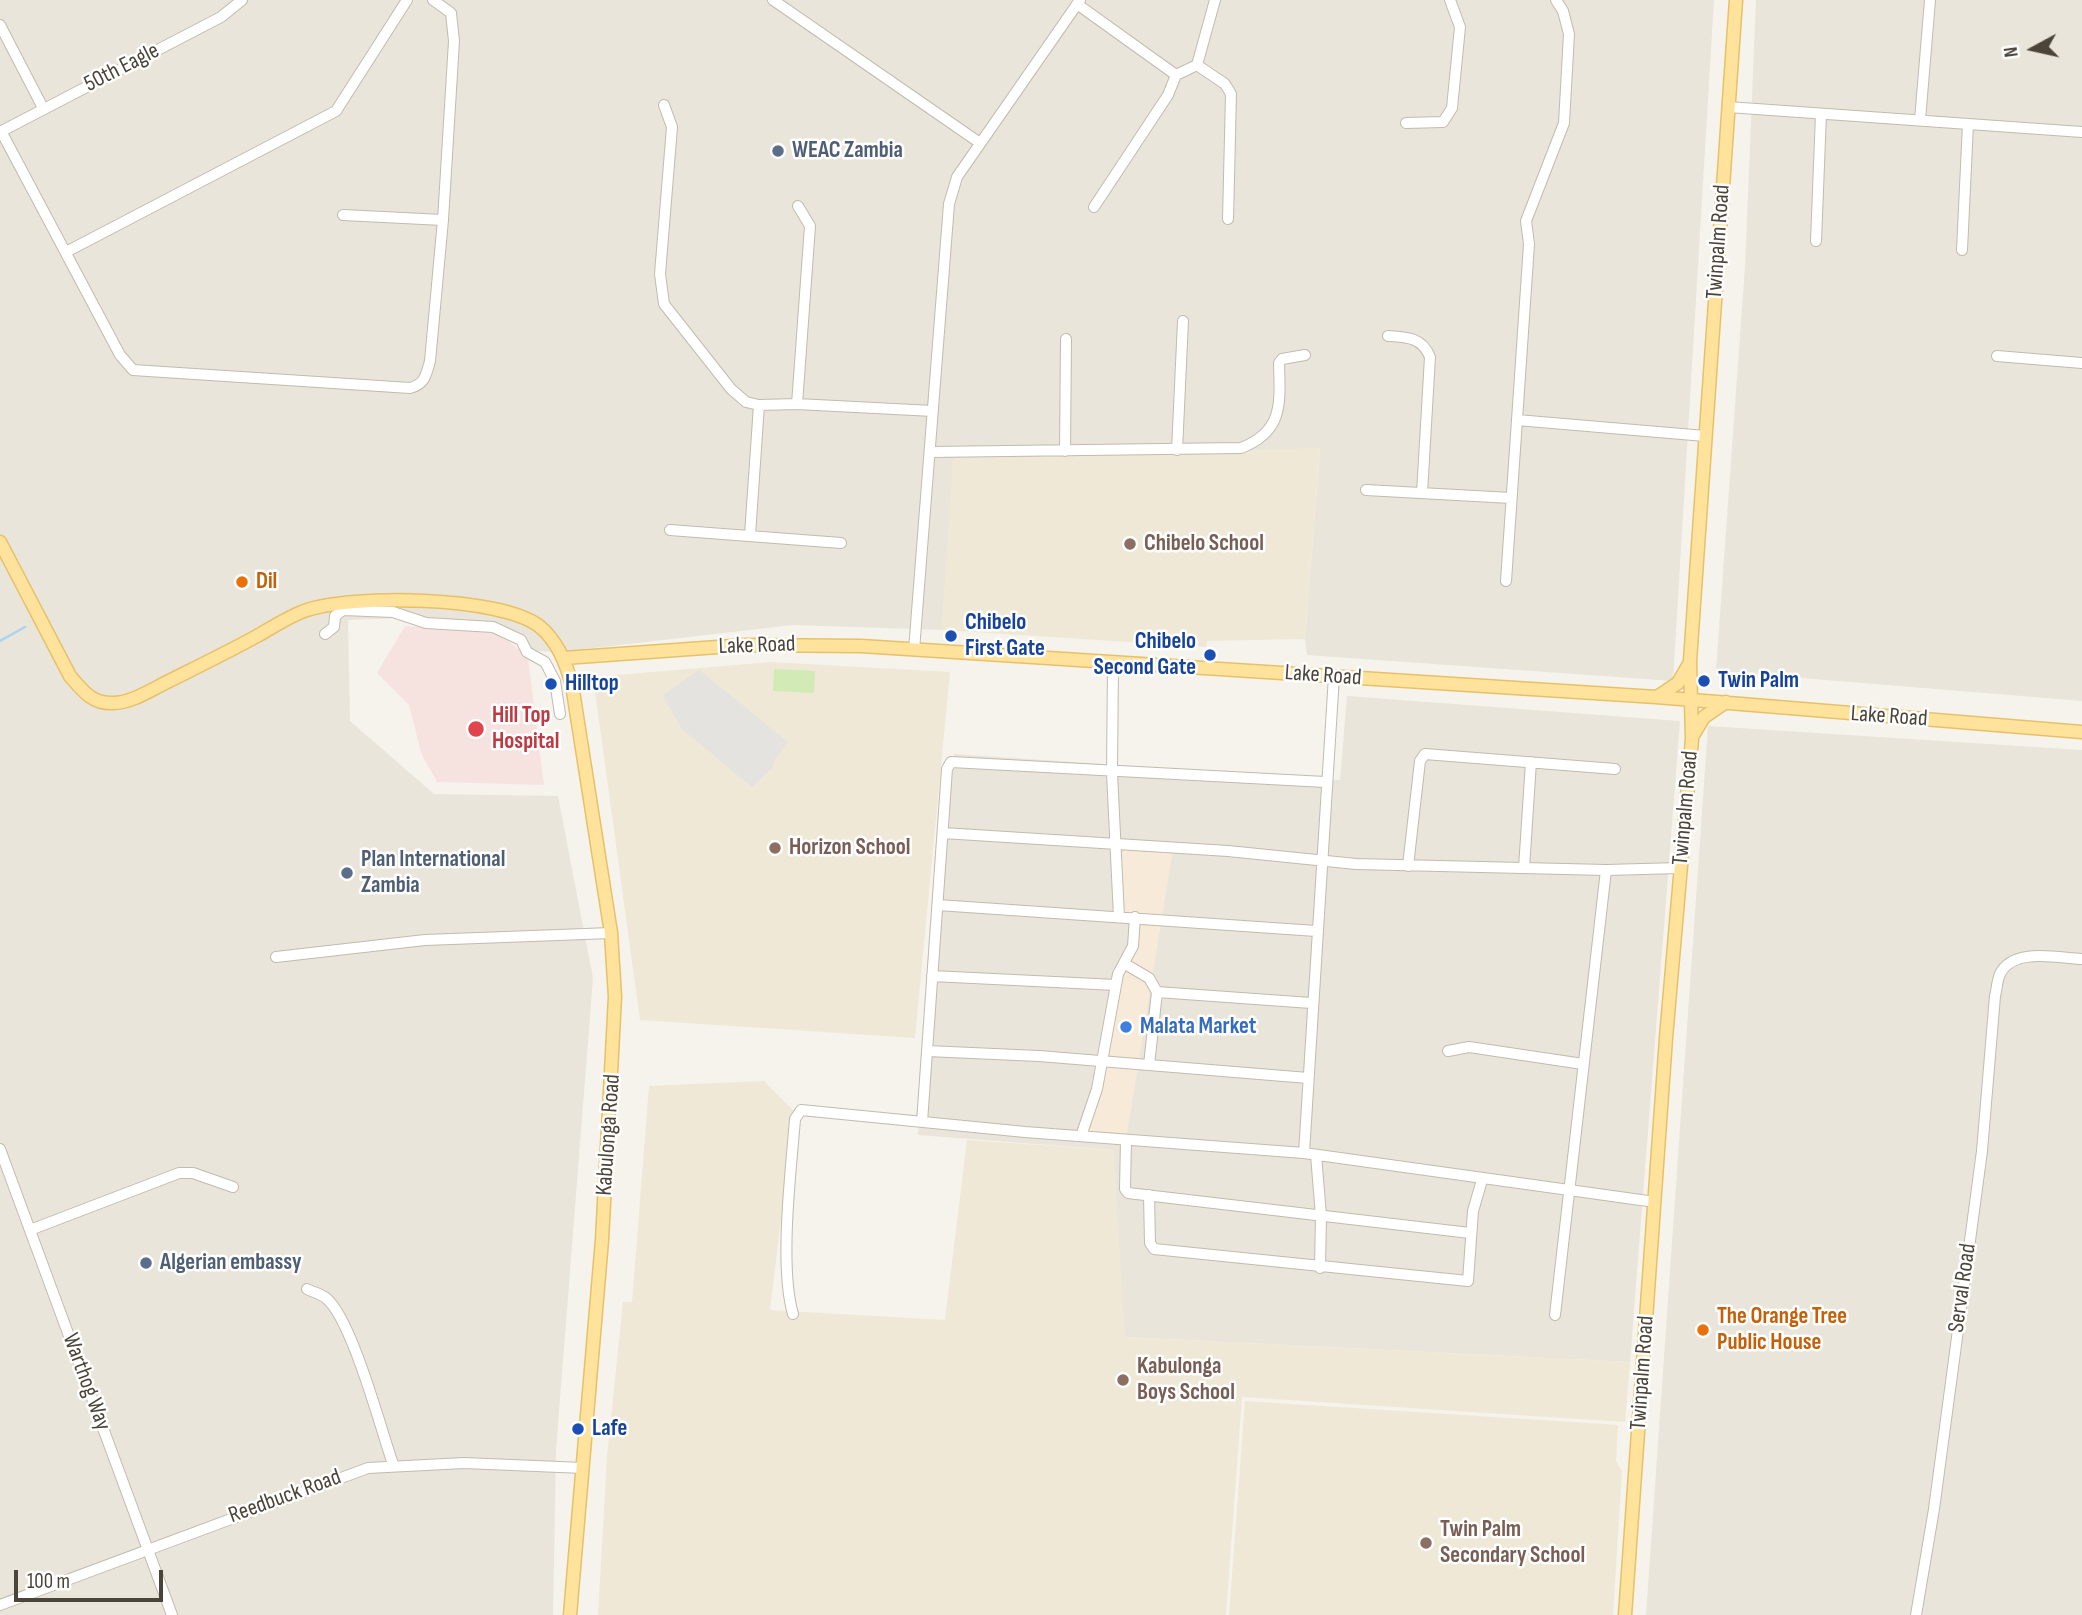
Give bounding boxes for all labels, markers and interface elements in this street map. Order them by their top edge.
north arrow [1998,14,2068,84]
street label: 50th Eagle [80,37,164,99]
text: N [2000,45,2024,59]
place label: WEAC Zambia [792,137,903,165]
marker: WEAC Zambia [770,143,786,159]
street label: Twinpalm Road [1701,184,1737,300]
place label: Chibelo School [1144,530,1264,558]
marker: Chibelo School [1122,536,1138,552]
place label: Dil [256,568,277,596]
marker: Dil [234,574,250,590]
place label: Chibelo First Gate [965,609,1045,663]
marker: Chibelo First Gate [943,628,959,644]
place label: Chibelo Second Gate [1094,628,1196,682]
street label: Lake Road [718,631,796,661]
marker: Chibelo Second Gate [1202,647,1218,663]
street label: Lake Road [1284,660,1362,692]
place label: Twin Palm [1718,667,1799,695]
place label: Hilltop [565,670,619,698]
marker: Twin Palm [1696,673,1712,689]
marker: Hilltop [543,676,559,692]
street label: Lake Road [1850,701,1928,733]
place label: Hill Top Hospital [492,702,559,756]
marker: Hill Top Hospital [466,719,486,739]
street label: Twinpalm Road [1667,750,1705,866]
place label: Horizon School [789,834,910,862]
marker: Horizon School [767,840,783,856]
place label: Plan International Zambia [361,846,505,900]
marker: Plan International Zambia [339,865,355,881]
place label: Malata Market [1140,1013,1256,1041]
marker: Malata Market [1118,1019,1134,1035]
street label: Kabulonga Road [591,1073,627,1197]
street label: Serval Road [1943,1242,1983,1334]
place label: Algerian embassy [160,1249,302,1277]
marker: Algerian embassy [138,1255,154,1271]
place label: The Orange Tree Public House [1717,1303,1847,1357]
street label: Twinpalm Road [1625,1315,1661,1431]
marker: The Orange Tree Public House [1695,1322,1711,1338]
street label: Warthog Way [56,1330,116,1434]
place label: Kabulonga Boys School [1137,1353,1235,1407]
marker: Kabulonga Boys School [1115,1372,1131,1388]
place label: Lafe [592,1415,627,1443]
marker: Lafe [570,1421,586,1437]
street label: Reedbuck Road [225,1464,345,1530]
place label: Twin Palm Secondary School [1440,1516,1585,1570]
marker: Twin Palm Secondary School [1418,1535,1434,1551]
scale bar [18,1556,166,1600]
text: 100 m [27,1569,70,1594]

